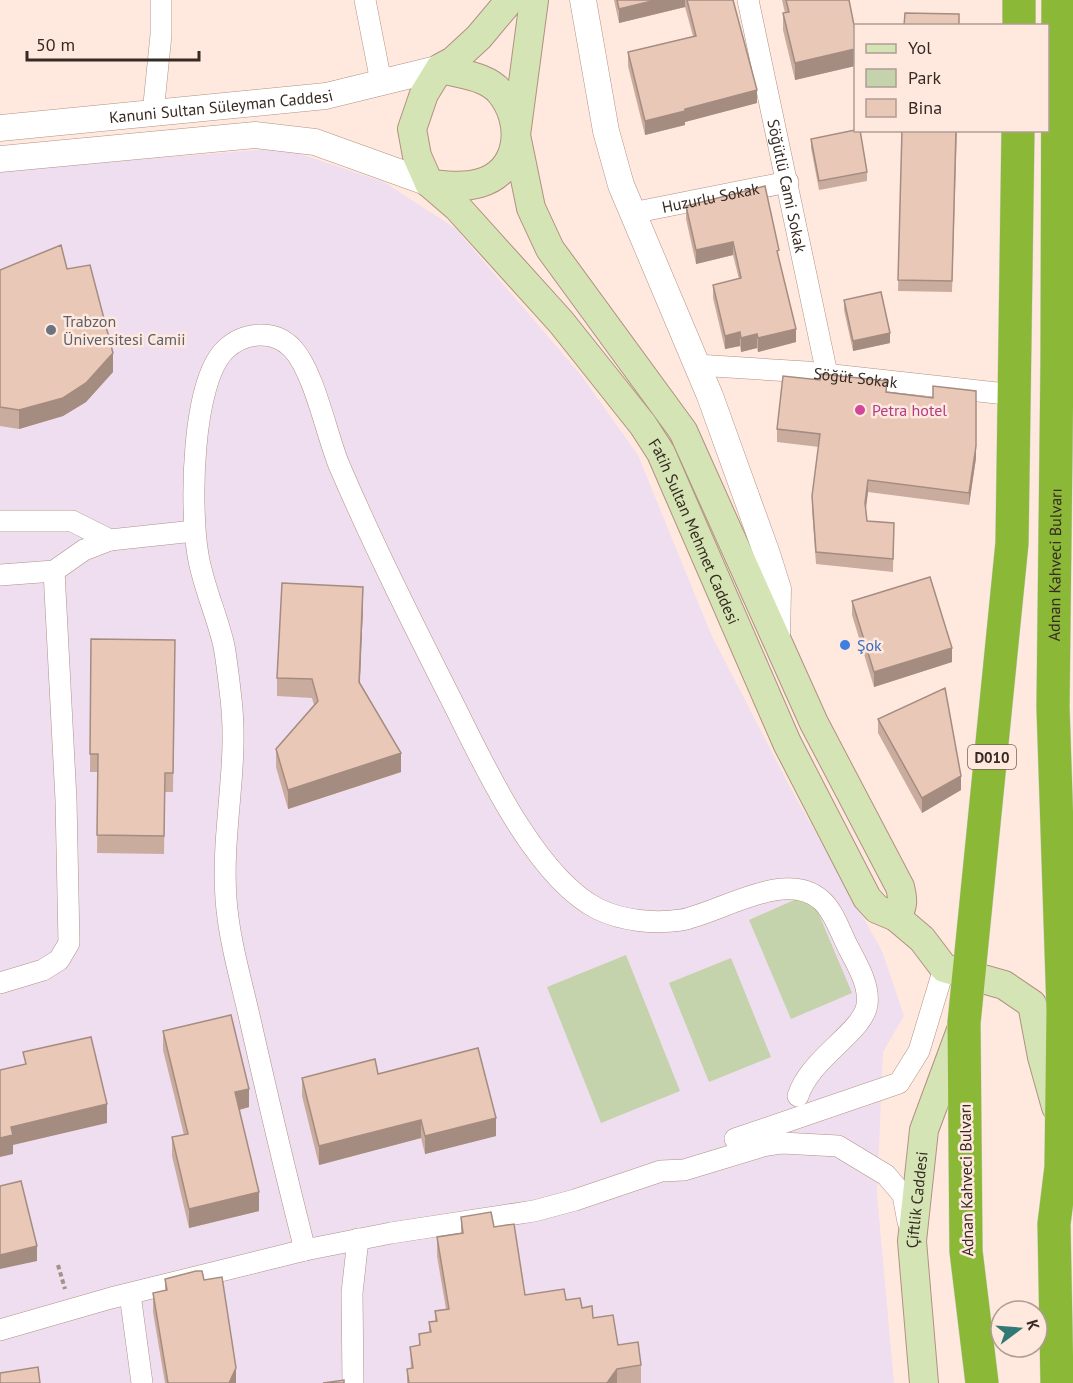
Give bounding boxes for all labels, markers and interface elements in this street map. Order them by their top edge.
scale bar [27,24,200,62]
legend [854,24,1049,132]
text: 50 m [36,33,75,56]
text: Yol [908,36,932,59]
text: Park [908,66,941,89]
street label: Kanuni Sultan Süleyman Caddesi [108,85,335,127]
text: Bina [908,96,942,119]
street label: Söğütlü Cami Sokak [763,117,811,255]
street label: Huzurlu Sokak [660,178,761,217]
place label: Trabzon Üniversitesi Camii [63,311,186,349]
marker: Trabzon Üniversitesi Camii [44,323,58,337]
street label: Söğüt Sokak [812,363,899,392]
place label: Petra hotel [872,400,947,420]
marker: Petra hotel [853,403,867,417]
street label: Fatih Sultan Mehmet Caddesi [644,435,744,627]
street label: Adnan Kahveci Bulvarı [1044,488,1066,641]
place label: Şok [857,635,882,655]
marker: Şok [838,638,852,652]
road number: D010 [968,745,1016,769]
street label: Adnan Kahveci Bulvarı [955,1103,977,1257]
street label: Çiftlik Caddesi [902,1150,932,1249]
north arrow [989,1299,1049,1359]
text: K [1022,1317,1044,1332]

